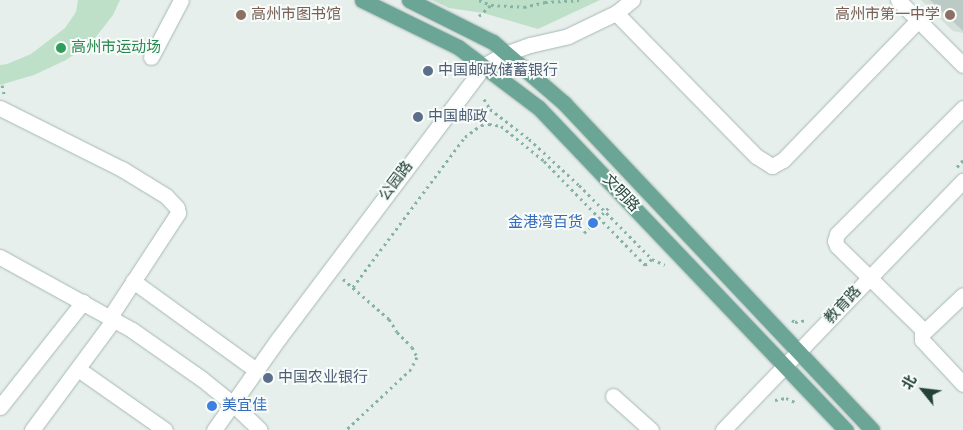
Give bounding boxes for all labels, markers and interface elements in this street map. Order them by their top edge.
place label: 高州市图书馆 [251,6,341,24]
place label: 高州市第一中学 [835,6,940,24]
marker: 高州市图书馆 [235,9,247,21]
marker: 高州市第一中学 [944,9,956,21]
place label: 高州市运动场 [71,39,161,57]
marker: 高州市运动场 [55,42,67,54]
place label: 中国邮政储蓄银行 [438,62,558,80]
marker: 中国邮政储蓄银行 [422,65,434,77]
place label: 中国邮政 [428,108,488,126]
marker: 中国邮政 [412,111,424,123]
street label: 公园路 [375,158,417,204]
street label: 文明路 [599,171,643,215]
place label: 金港湾百货 [508,214,583,232]
marker: 金港湾百货 [587,217,599,229]
street label: 教育路 [821,282,865,328]
north arrow [898,365,948,415]
place label: 中国农业银行 [278,369,368,387]
marker: 中国农业银行 [262,372,274,384]
text: 北 [900,373,919,392]
place label: 美宜佳 [222,397,267,415]
marker: 美宜佳 [206,400,218,412]

